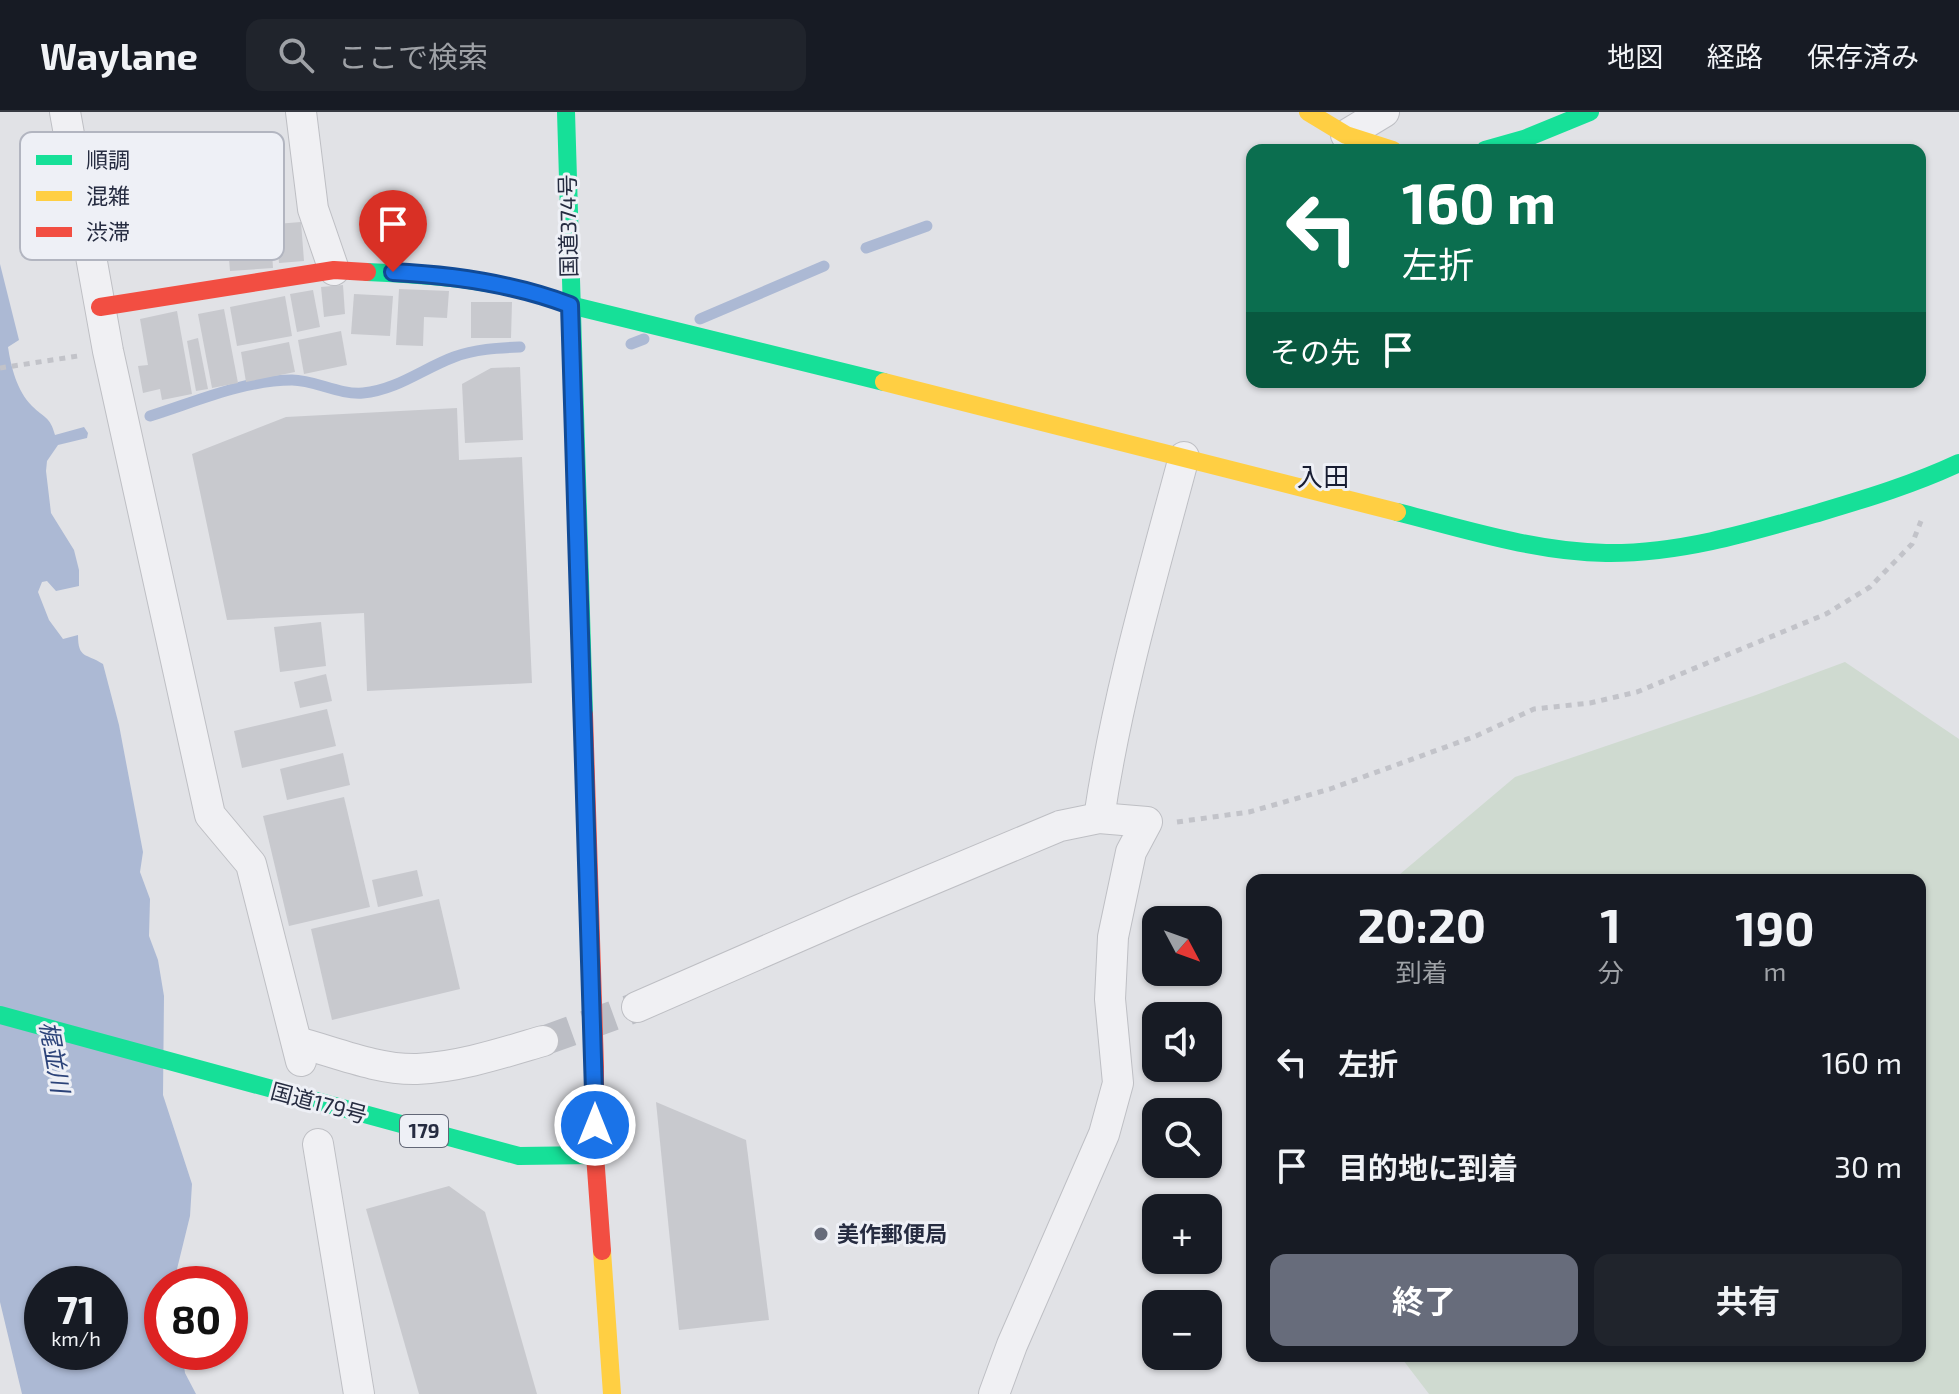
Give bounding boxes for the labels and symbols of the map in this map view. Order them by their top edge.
legend [20,132,284,260]
text: 順調 [86,146,130,172]
street label: 国道374号 [553,174,581,278]
text: 混雑 [86,182,130,208]
pin [359,190,427,272]
text: 渋滞 [86,218,130,244]
district label: 入田 [1297,460,1349,491]
north arrow [1142,906,1222,986]
water label: 梶並川 [35,1019,77,1098]
street label: 国道179号 [268,1077,370,1127]
position arrow [553,1083,637,1167]
road number: 179 [400,1115,448,1147]
place label: 美作郵便局 [837,1220,947,1246]
marker: 美作郵便局 [812,1225,830,1243]
speed limit sign: 80 [144,1266,248,1370]

